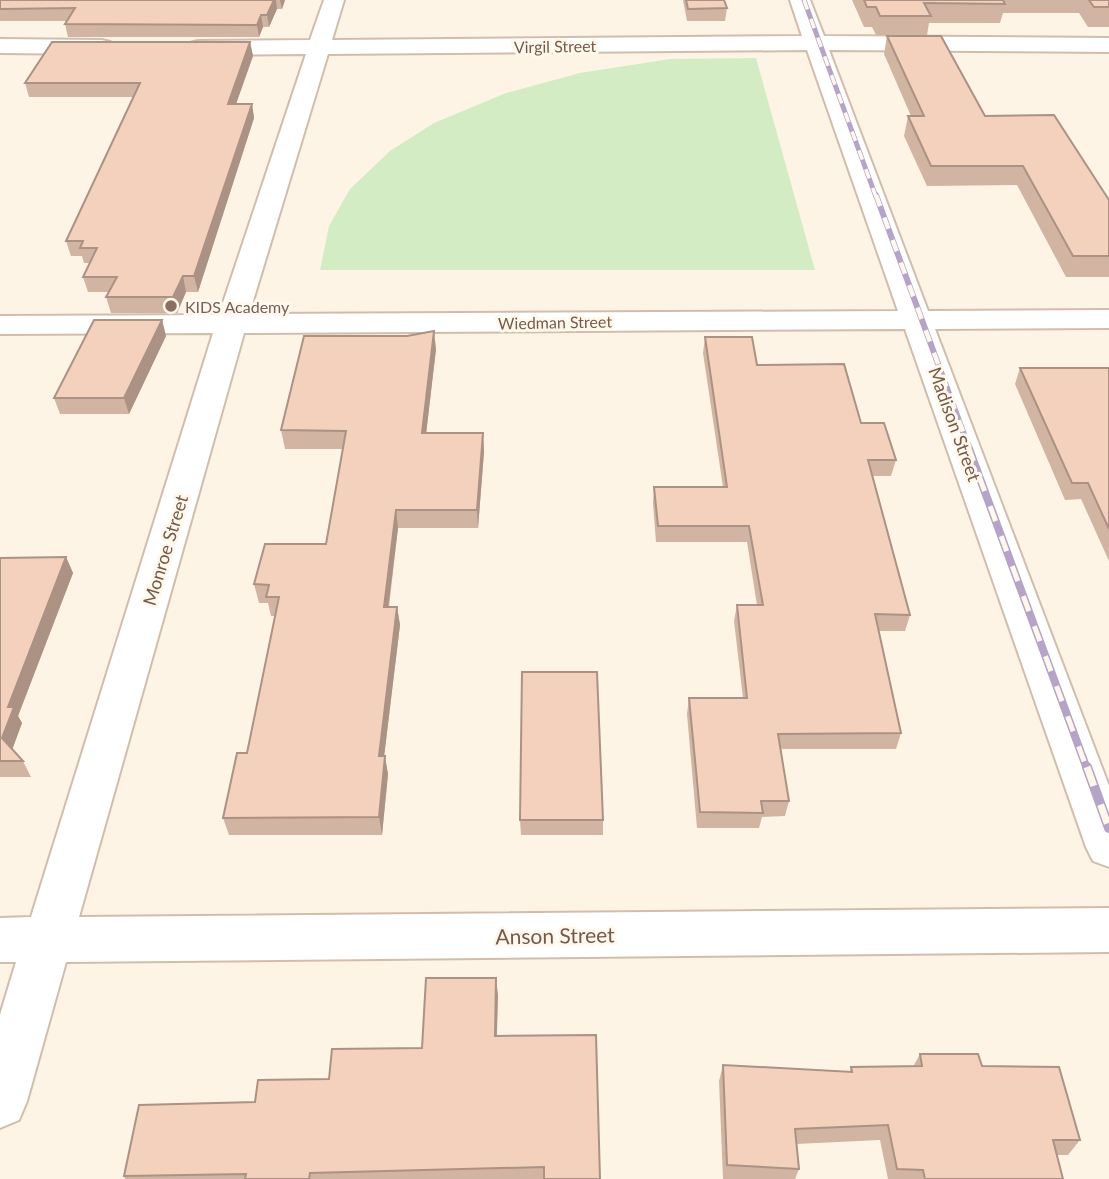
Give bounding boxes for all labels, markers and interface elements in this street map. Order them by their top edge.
street label: Virgil Street [514,36,597,56]
place label: KIDS Academy [185,297,290,316]
marker: KIDS Academy [163,298,179,314]
street label: Wiedman Street [498,312,612,332]
street label: Madison Street [924,364,986,485]
street label: Monroe Street [138,491,192,608]
street label: Anson Street [495,921,615,949]

